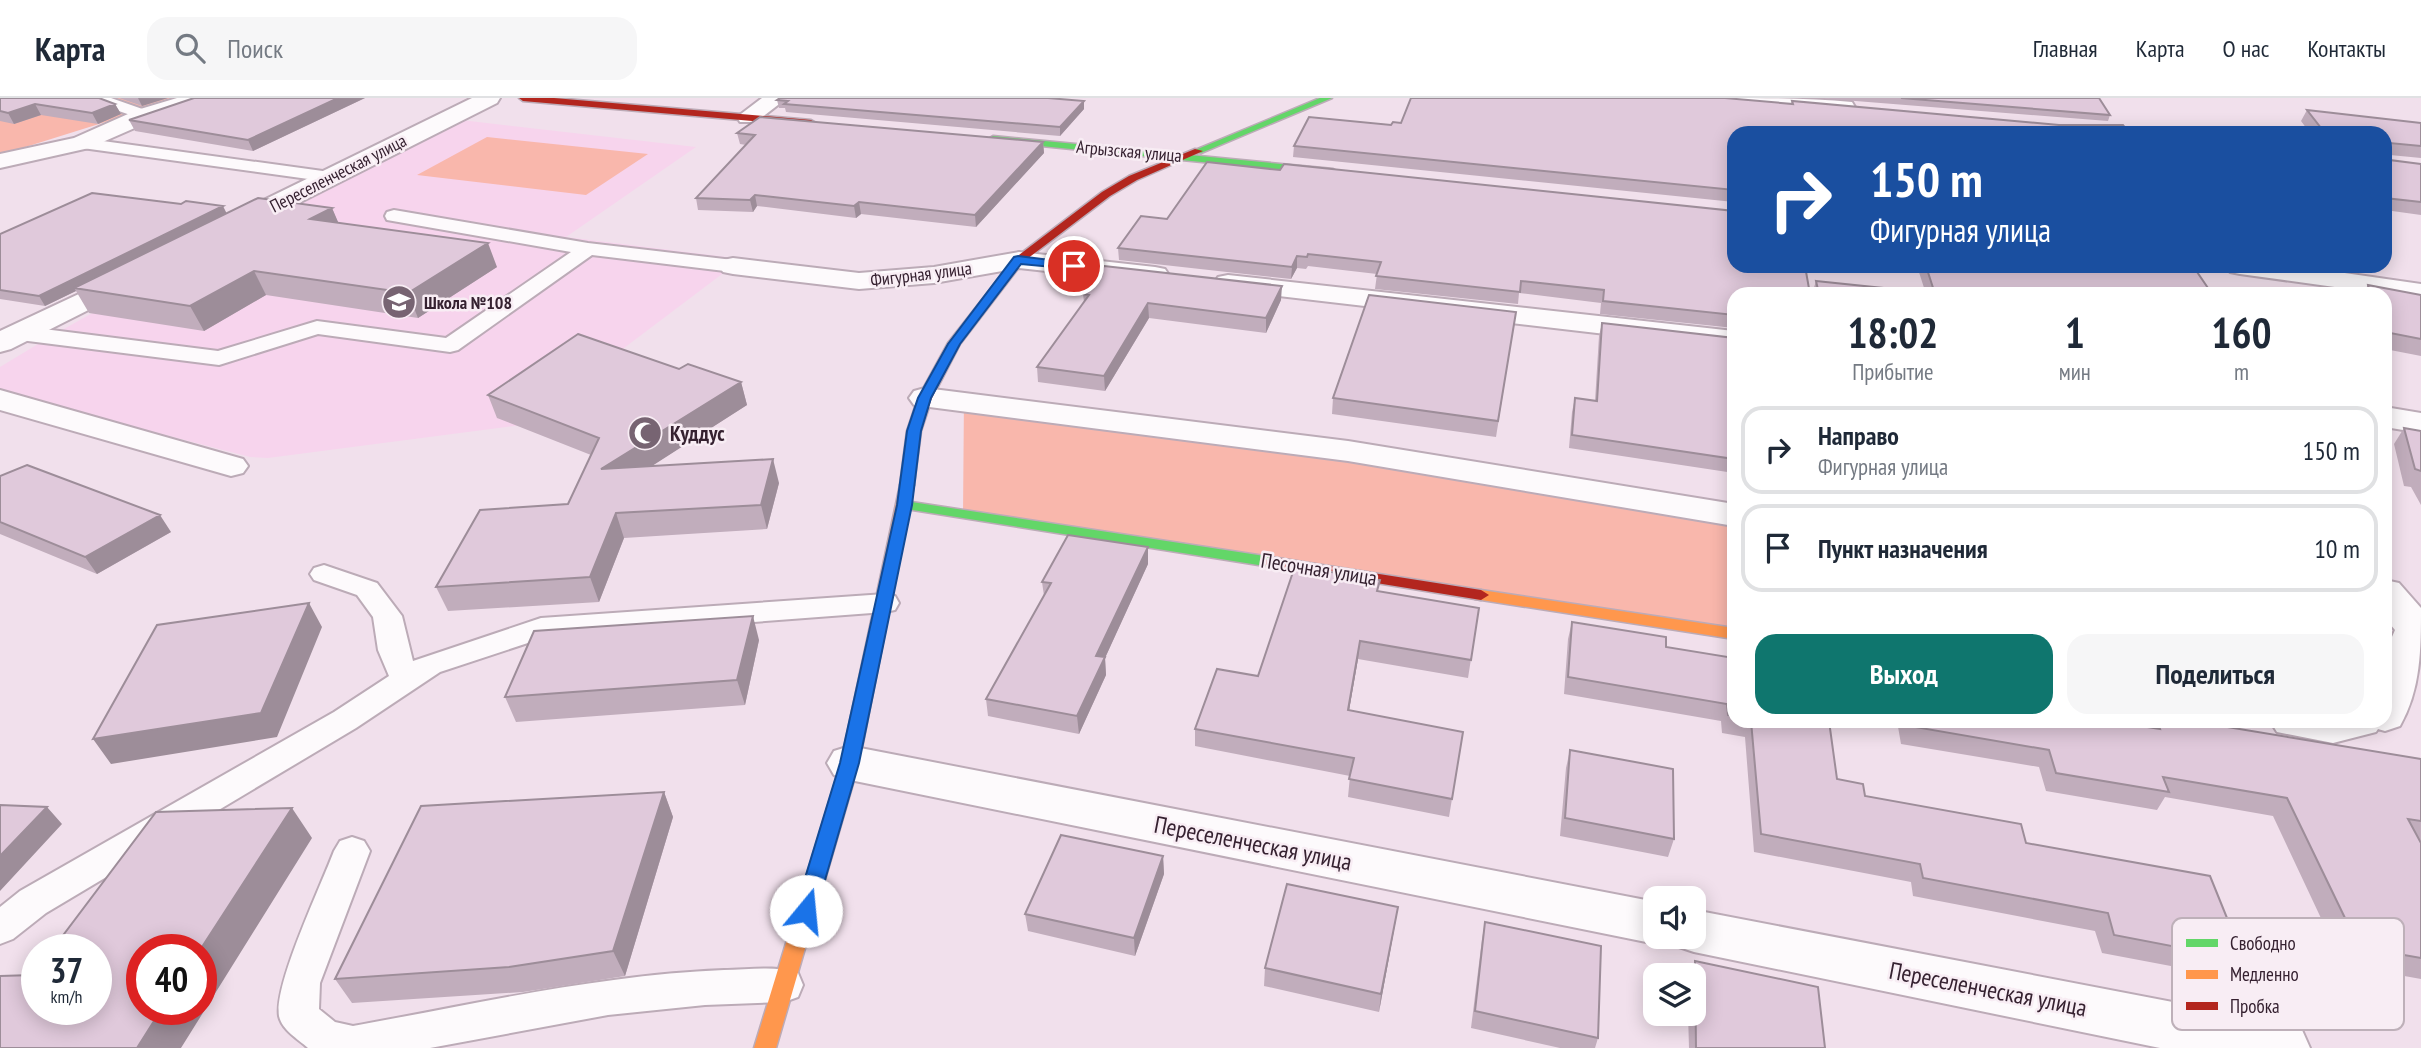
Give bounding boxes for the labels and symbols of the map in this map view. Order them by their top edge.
street label: Переселенческая улица [266,129,410,217]
street label: Агрызская улица [1075,135,1183,167]
pin [1044,236,1104,296]
street label: Фигурная улица [869,256,973,292]
school or university icon: Школа №108 [380,283,418,321]
place label: Школа №108 [424,291,512,314]
mosque icon: Куддус [626,414,664,452]
place label: Куддус [670,420,725,447]
street label: Песочная улица [1259,547,1379,591]
street label: Переселенческая улица [1152,809,1354,877]
position arrow [769,874,843,948]
legend [2172,918,2404,1030]
text: Свободно [2230,931,2296,955]
speed limit sign: 40 [126,934,217,1025]
street label: Переселенческая улица [1887,955,2089,1023]
text: Медленно [2230,962,2299,986]
text: Пробка [2230,994,2280,1018]

